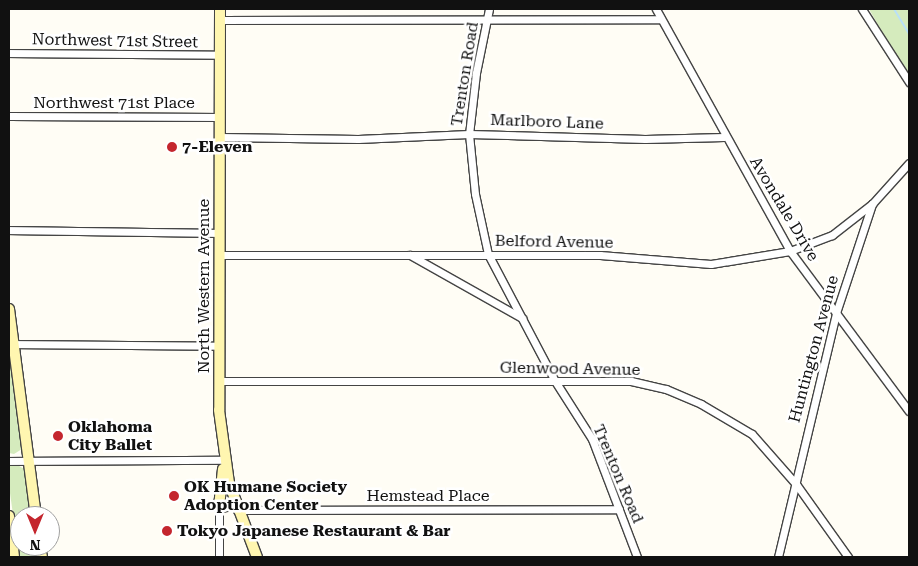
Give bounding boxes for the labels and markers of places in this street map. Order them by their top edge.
place label: 7-Eleven [182,137,252,157]
marker: 7-Eleven [166,141,178,153]
place label: Oklahoma City Ballet [68,417,152,455]
marker: Oklahoma City Ballet [52,430,64,442]
place label: OK Humane Society Adoption Center [184,477,347,515]
marker: OK Humane Society Adoption Center [168,490,180,502]
place label: Tokyo Japanese Restaurant & Bar [177,521,451,541]
marker: Tokyo Japanese Restaurant & Bar [161,525,173,537]

